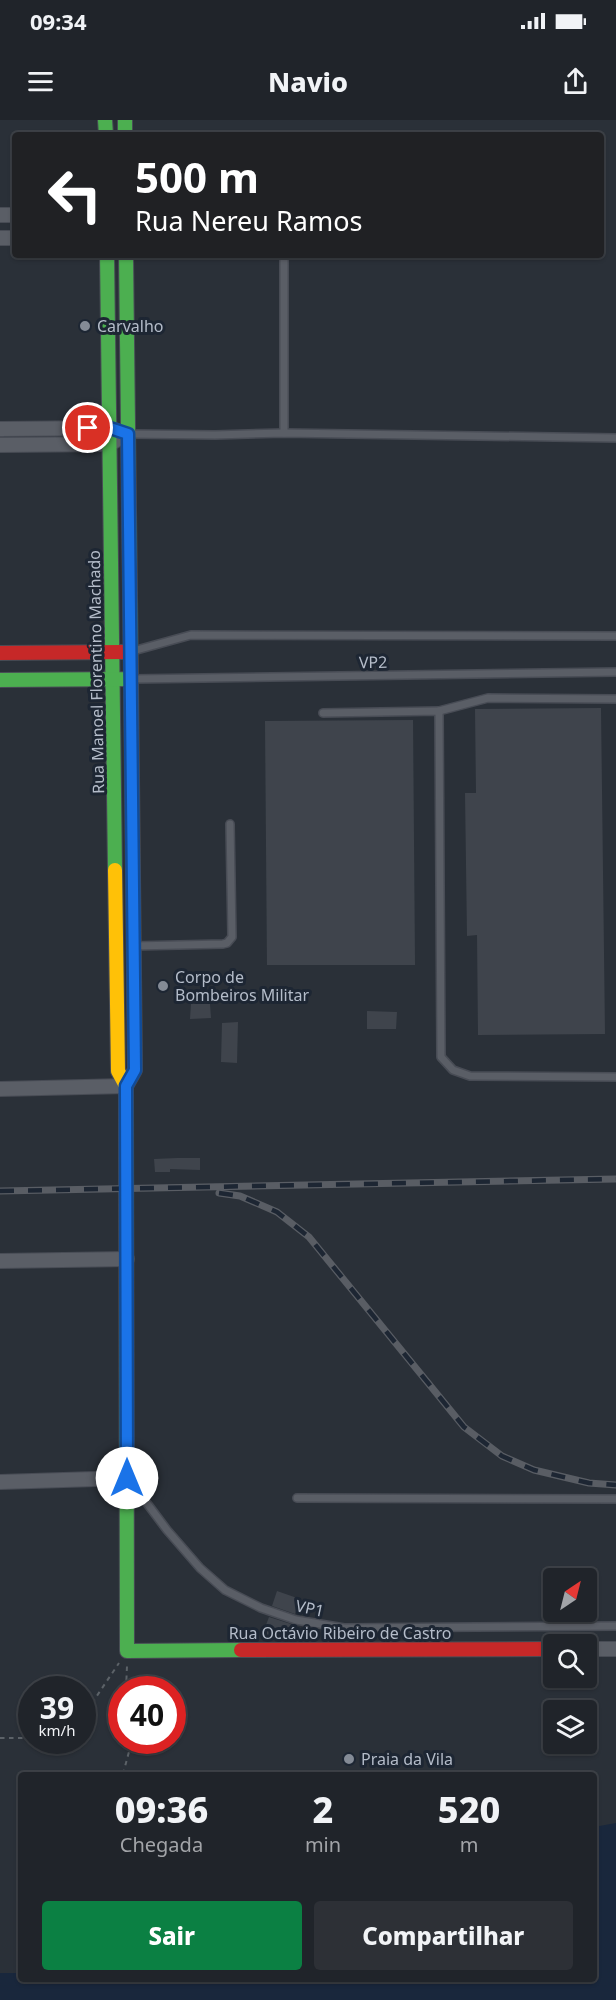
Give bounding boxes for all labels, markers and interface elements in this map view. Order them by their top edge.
text: 09:34 [30,6,87,36]
text: Navio [268,63,348,100]
icon: menu [24,65,57,98]
icon: share [559,65,592,98]
text: 500 m [135,148,259,205]
icon: left [36,156,114,234]
text: Rua Nereu Ramos [135,202,362,239]
place label: Carvalho [97,315,164,337]
marker: Carvalho [78,319,92,333]
pin [62,402,113,453]
icon: arrive [71,411,104,444]
street label: Rua Manoel Florentino Machado [83,550,109,794]
street label: VP2 [359,651,387,673]
place label: Corpo de Bombeiros Militar [175,966,309,1006]
marker: Corpo de Bombeiros Militar [156,979,170,993]
position arrow [95,1446,159,1510]
north arrow [543,1568,597,1622]
map controls [543,1568,597,1754]
street label: VP1 [294,1594,326,1622]
street label: Rua Octávio Ribeiro de Castro [229,1622,451,1644]
button: search [543,1634,597,1688]
speed limit sign: 40 [108,1676,186,1754]
text: 39 [40,1687,74,1728]
button: layers [543,1700,597,1754]
text: km/h [39,1720,75,1740]
place label: Praia da Vila [361,1748,453,1770]
marker: Praia da Vila [342,1752,356,1766]
text: 09:36 [115,1785,208,1834]
text: 2 [313,1785,333,1834]
text: 520 [438,1785,500,1834]
text: Chegada [120,1831,203,1858]
text: min [305,1831,341,1858]
text: m [460,1831,478,1858]
button: Sair [42,1901,302,1970]
button: Compartilhar [314,1901,573,1970]

